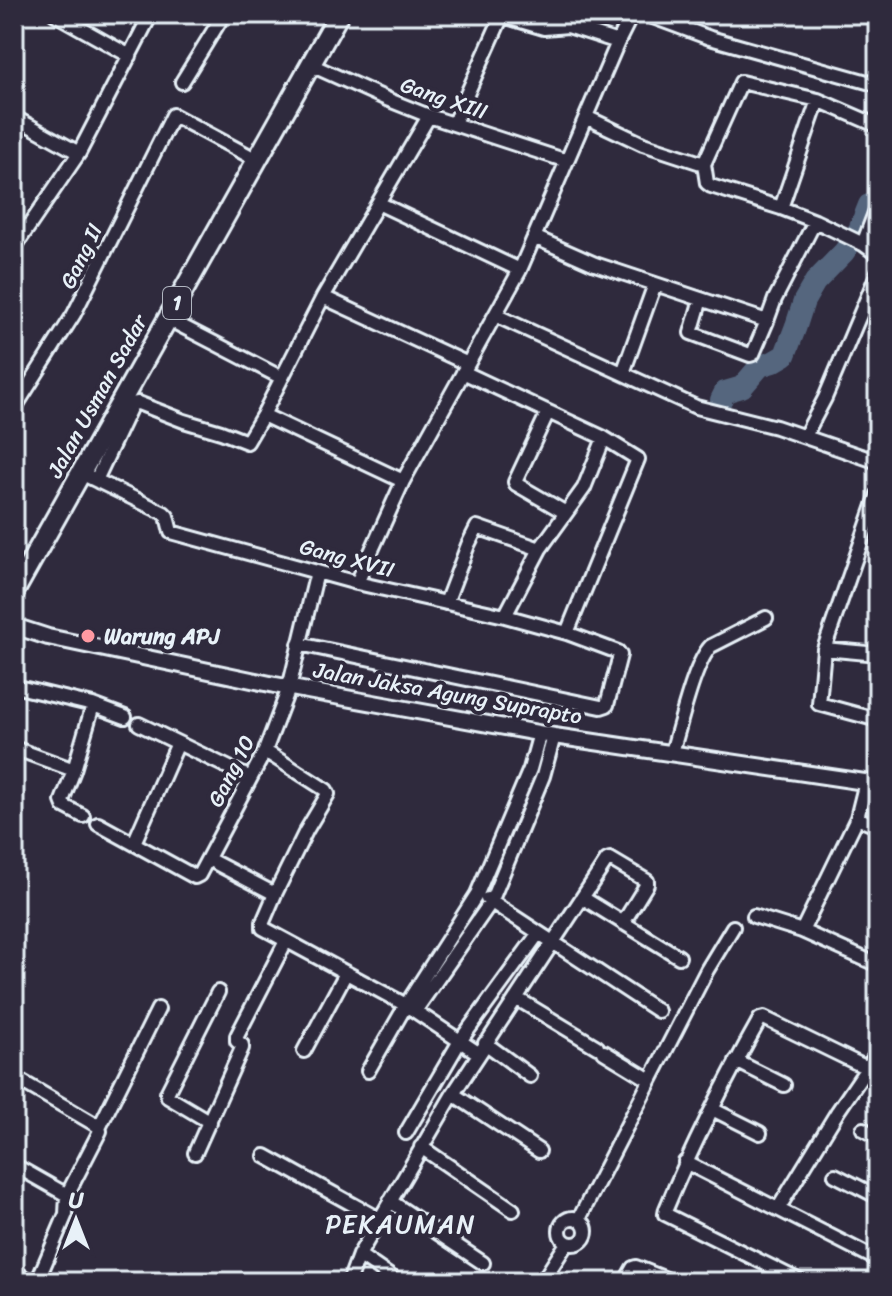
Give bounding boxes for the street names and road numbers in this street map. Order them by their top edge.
street label: Gang XIII [395,65,493,131]
street label: Gang II [48,216,114,296]
road number: 1 [163,287,191,319]
street label: Jalan Usman Sadar [35,305,159,486]
street label: Gang XVII [295,527,399,589]
street label: Jalan Jaksa Agung Suprapto [310,650,585,736]
street label: Gang 10 [196,728,266,814]

